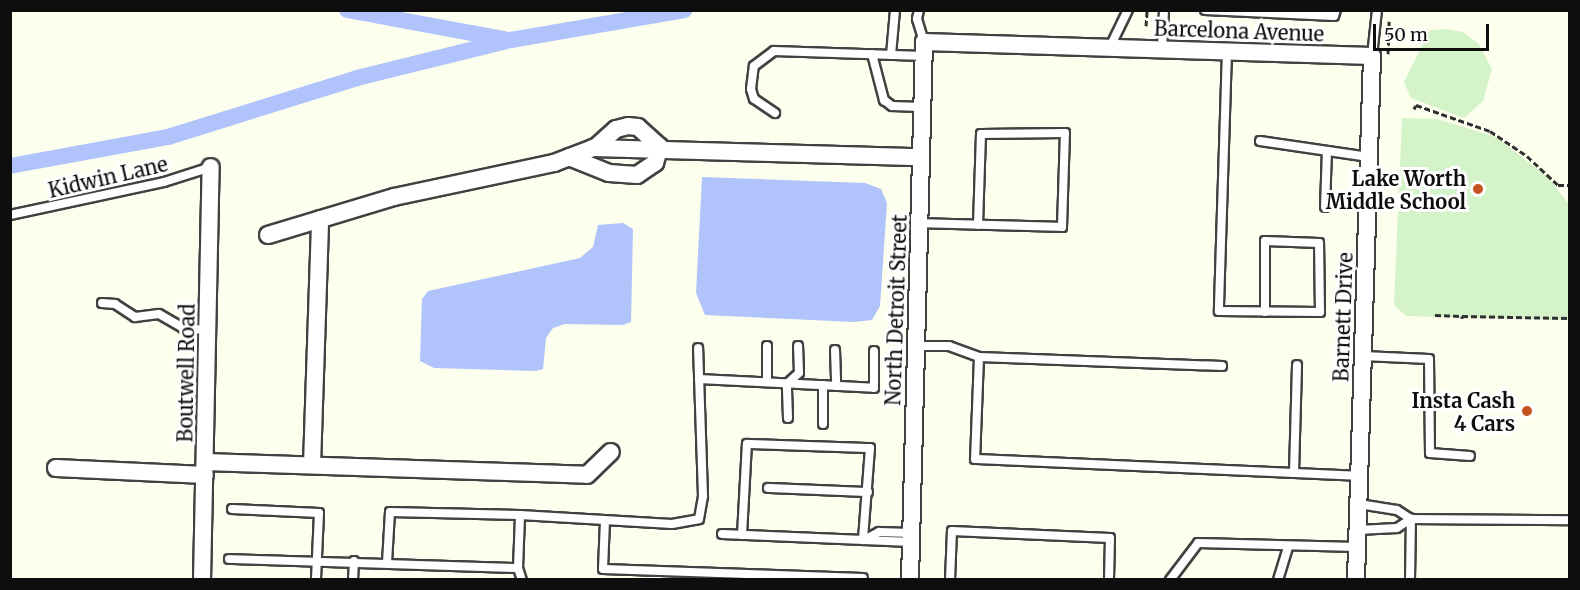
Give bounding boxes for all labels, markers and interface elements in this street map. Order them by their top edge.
scale bar [1376,12,1492,50]
street label: Barcelona Avenue [1154,16,1324,46]
text: 50 m [1384,23,1428,46]
street label: Kidwin Lane [46,152,170,202]
place label: Lake Worth Middle School [1326,166,1466,213]
marker: Lake Worth Middle School [1471,182,1485,196]
street label: North Detroit Street [881,214,911,406]
street label: Barnett Drive [1329,252,1357,382]
street label: Boutwell Road [173,303,199,443]
place label: Insta Cash 4 Cars [1412,388,1515,435]
marker: Insta Cash 4 Cars [1520,404,1534,418]

